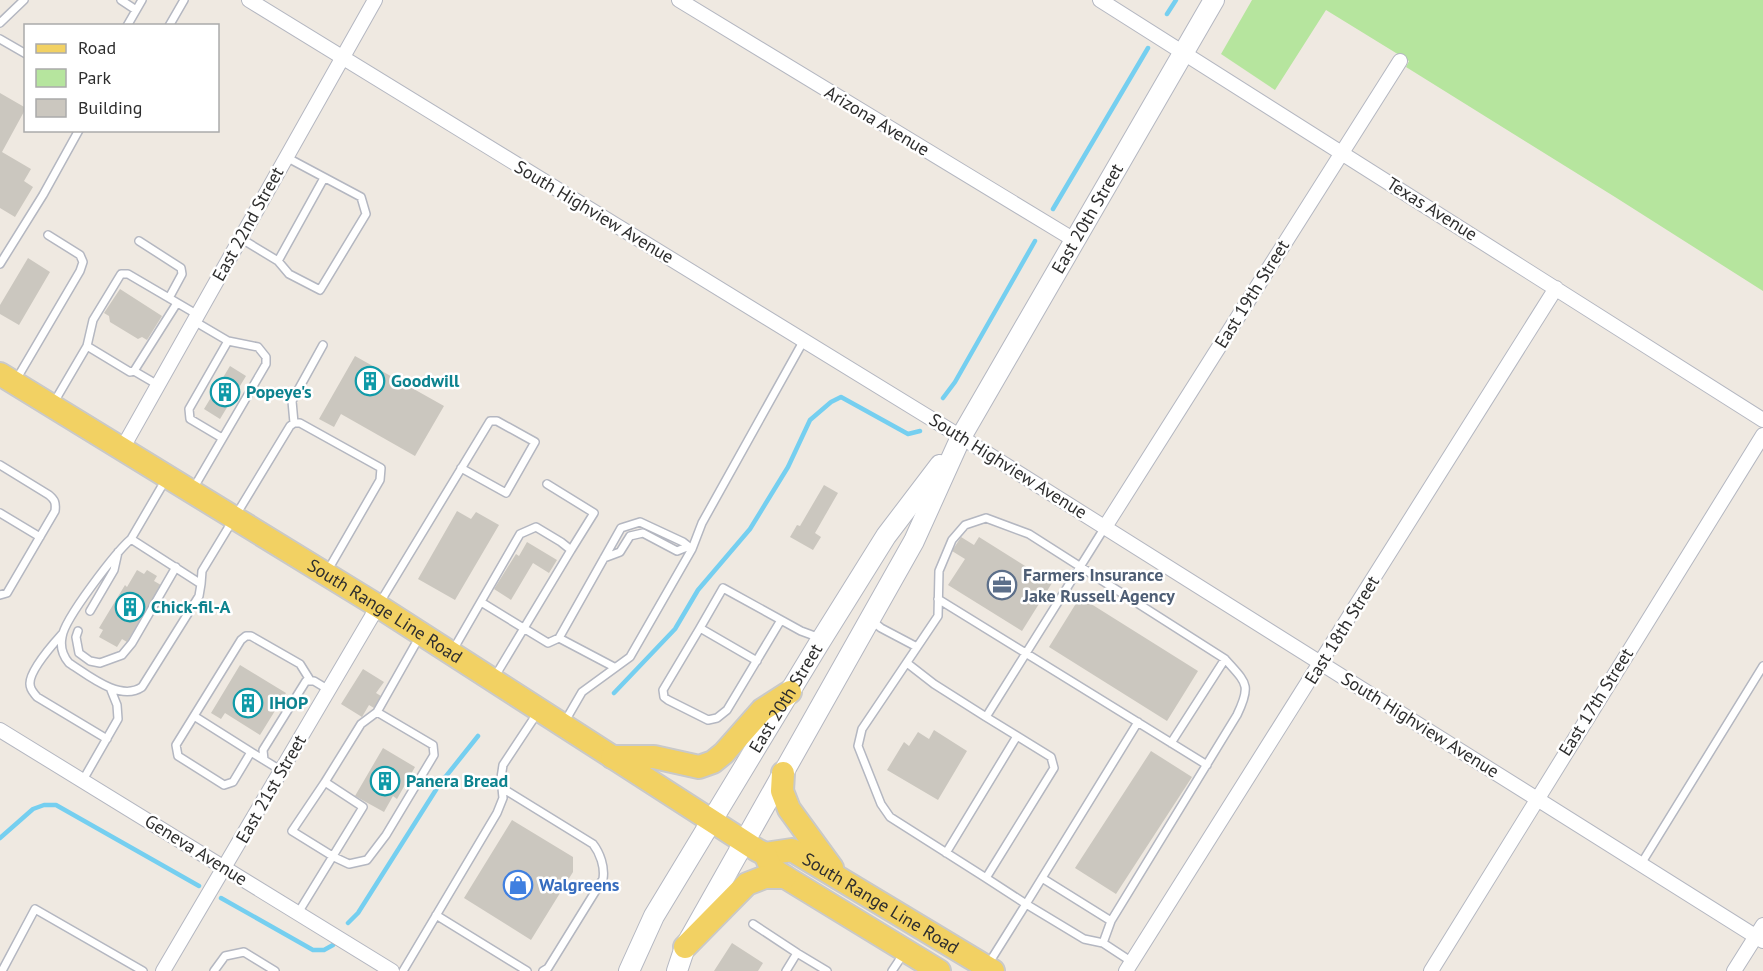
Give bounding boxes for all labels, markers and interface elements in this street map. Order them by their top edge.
legend [24,24,219,132]
text: Road [78,36,116,59]
text: Park [78,66,111,89]
street label: Arizona Avenue [821,80,934,161]
text: Building [78,96,142,119]
street label: South Highview Avenue [510,155,678,268]
street label: East 20th Street [1046,159,1128,277]
street label: East 22nd Street [207,163,288,285]
street label: Texas Avenue [1383,172,1482,246]
street label: East 19th Street [1209,235,1294,352]
building icon: Goodwill [354,365,386,397]
place label: Goodwill [391,369,460,392]
building icon: Popeye's [209,376,241,408]
place label: Popeye's [246,380,312,403]
street label: South Highview Avenue [925,408,1091,523]
street label: South Range Line Road [303,553,467,668]
place label: Farmers Insurance Jake Russell Agency [1022,563,1175,607]
office icon: Farmers Insurance Jake Russell Agency [986,569,1018,601]
street label: East 18th Street [1299,571,1384,688]
building icon: Chick-fil-A [114,591,146,623]
place label: Chick-fil-A [151,595,230,618]
street label: East 20th Street [744,639,827,757]
street label: East 17th Street [1553,643,1638,760]
street label: South Highview Avenue [1337,667,1503,782]
building icon: IHOP [232,687,264,719]
place label: IHOP [269,691,308,714]
street label: East 21st Street [230,731,311,847]
building icon: Panera Bread [369,765,401,797]
place label: Panera Bread [406,769,508,792]
street label: Geneva Avenue [141,809,252,890]
street label: South Range Line Road [798,847,963,959]
shop icon: Walgreens [502,869,534,901]
place label: Walgreens [539,873,620,896]

